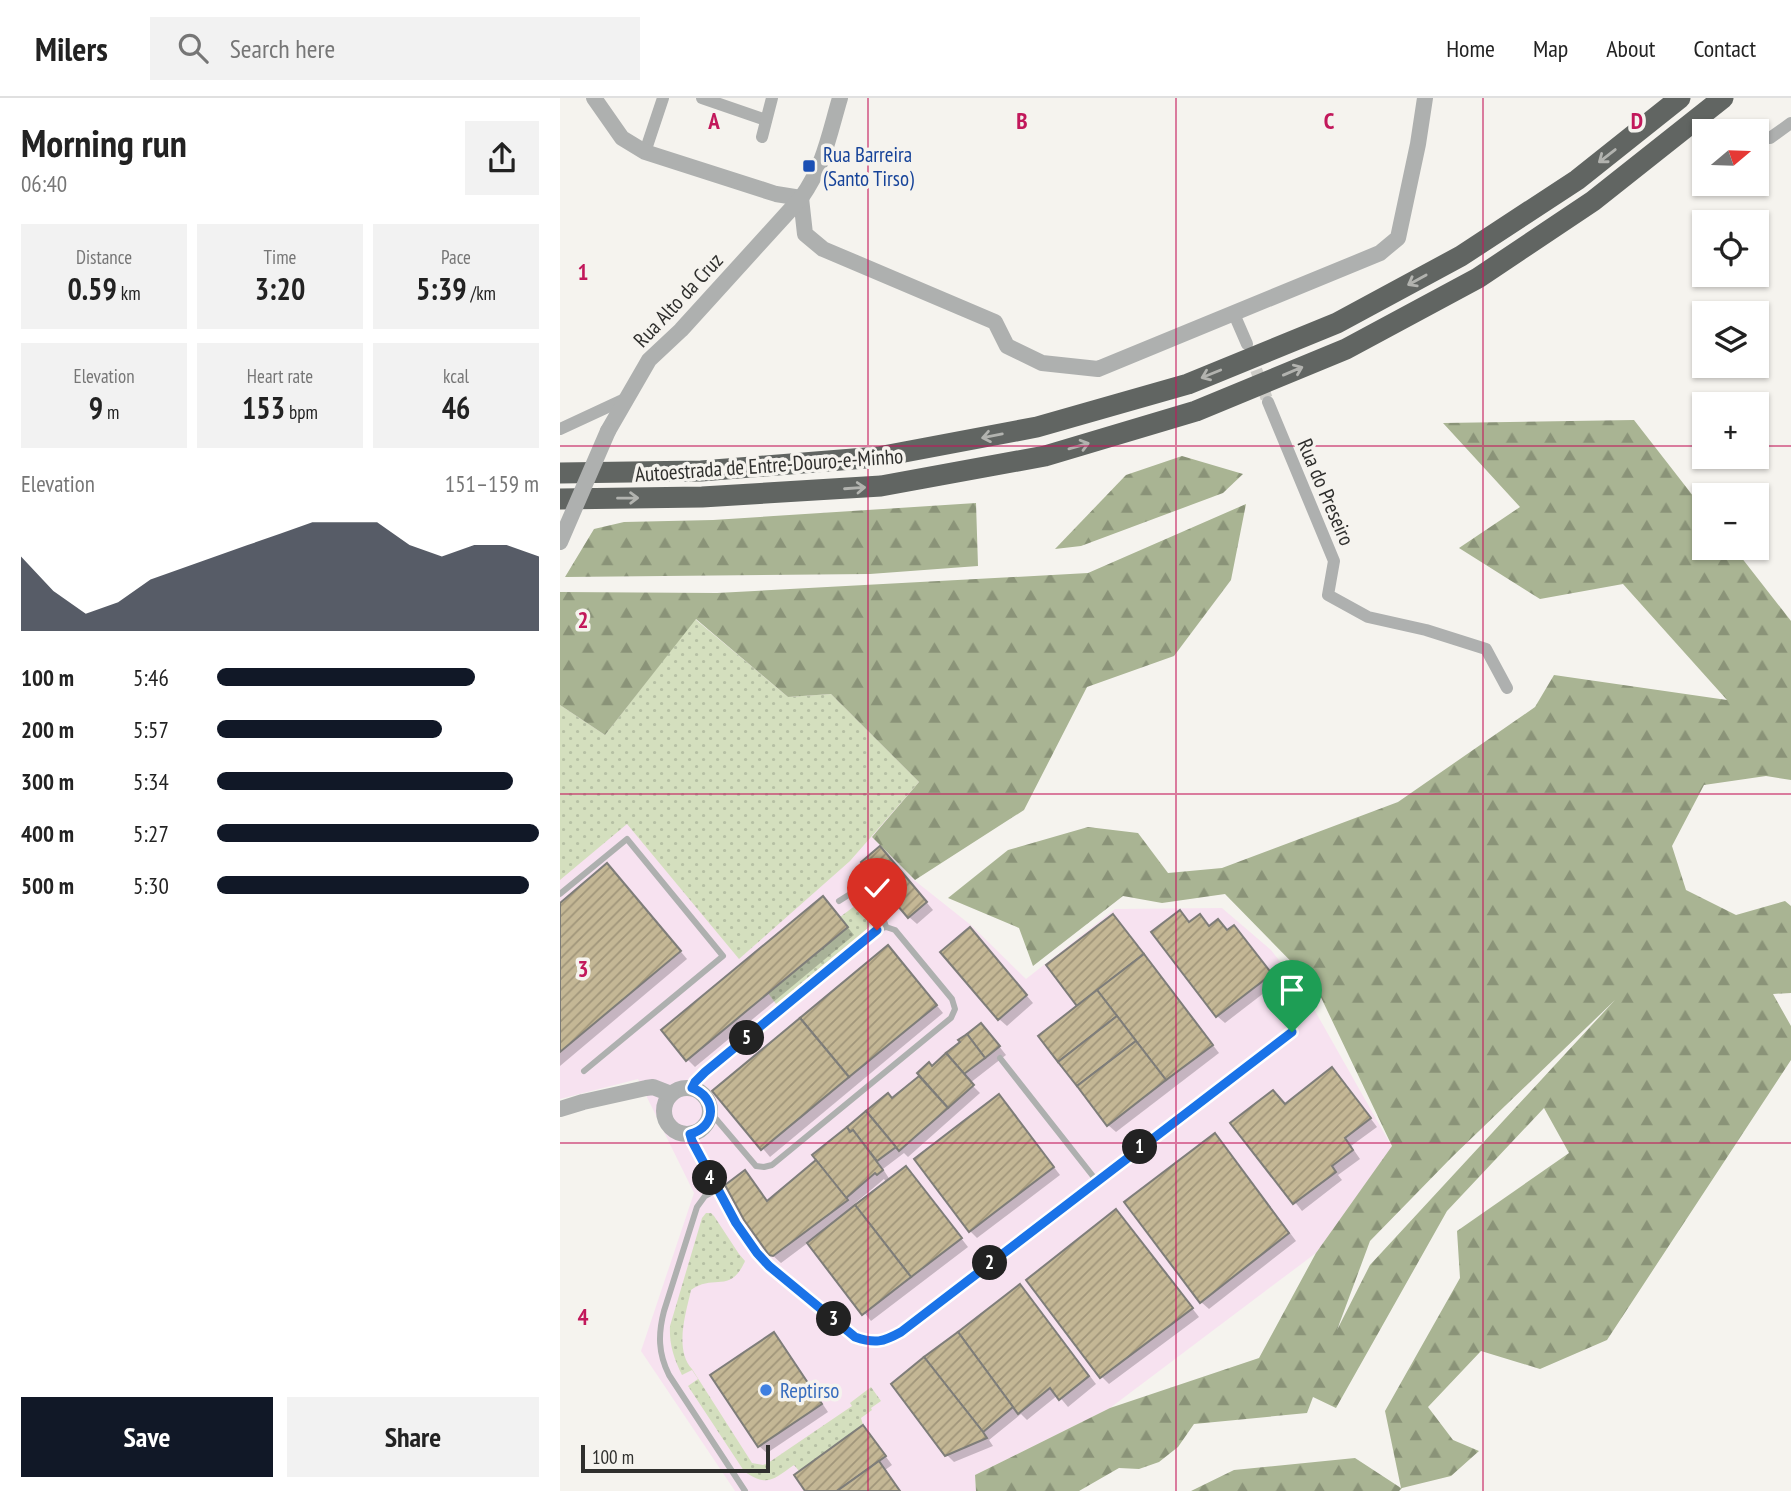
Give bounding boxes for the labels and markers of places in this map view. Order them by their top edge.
place label: Rua Barreira (Santo Tirso) [823,141,914,192]
marker: Rua Barreira (Santo Tirso) [801,158,817,174]
pin [847,858,907,930]
pin [1262,960,1322,1032]
pin: 5 [730,1020,764,1056]
pin: 1 [1122,1130,1158,1164]
pin: 4 [692,1160,728,1196]
pin: 2 [972,1246,1008,1280]
pin: 3 [816,1302,852,1336]
place label: Reptirso [780,1377,839,1404]
marker: Reptirso [758,1382,774,1398]

